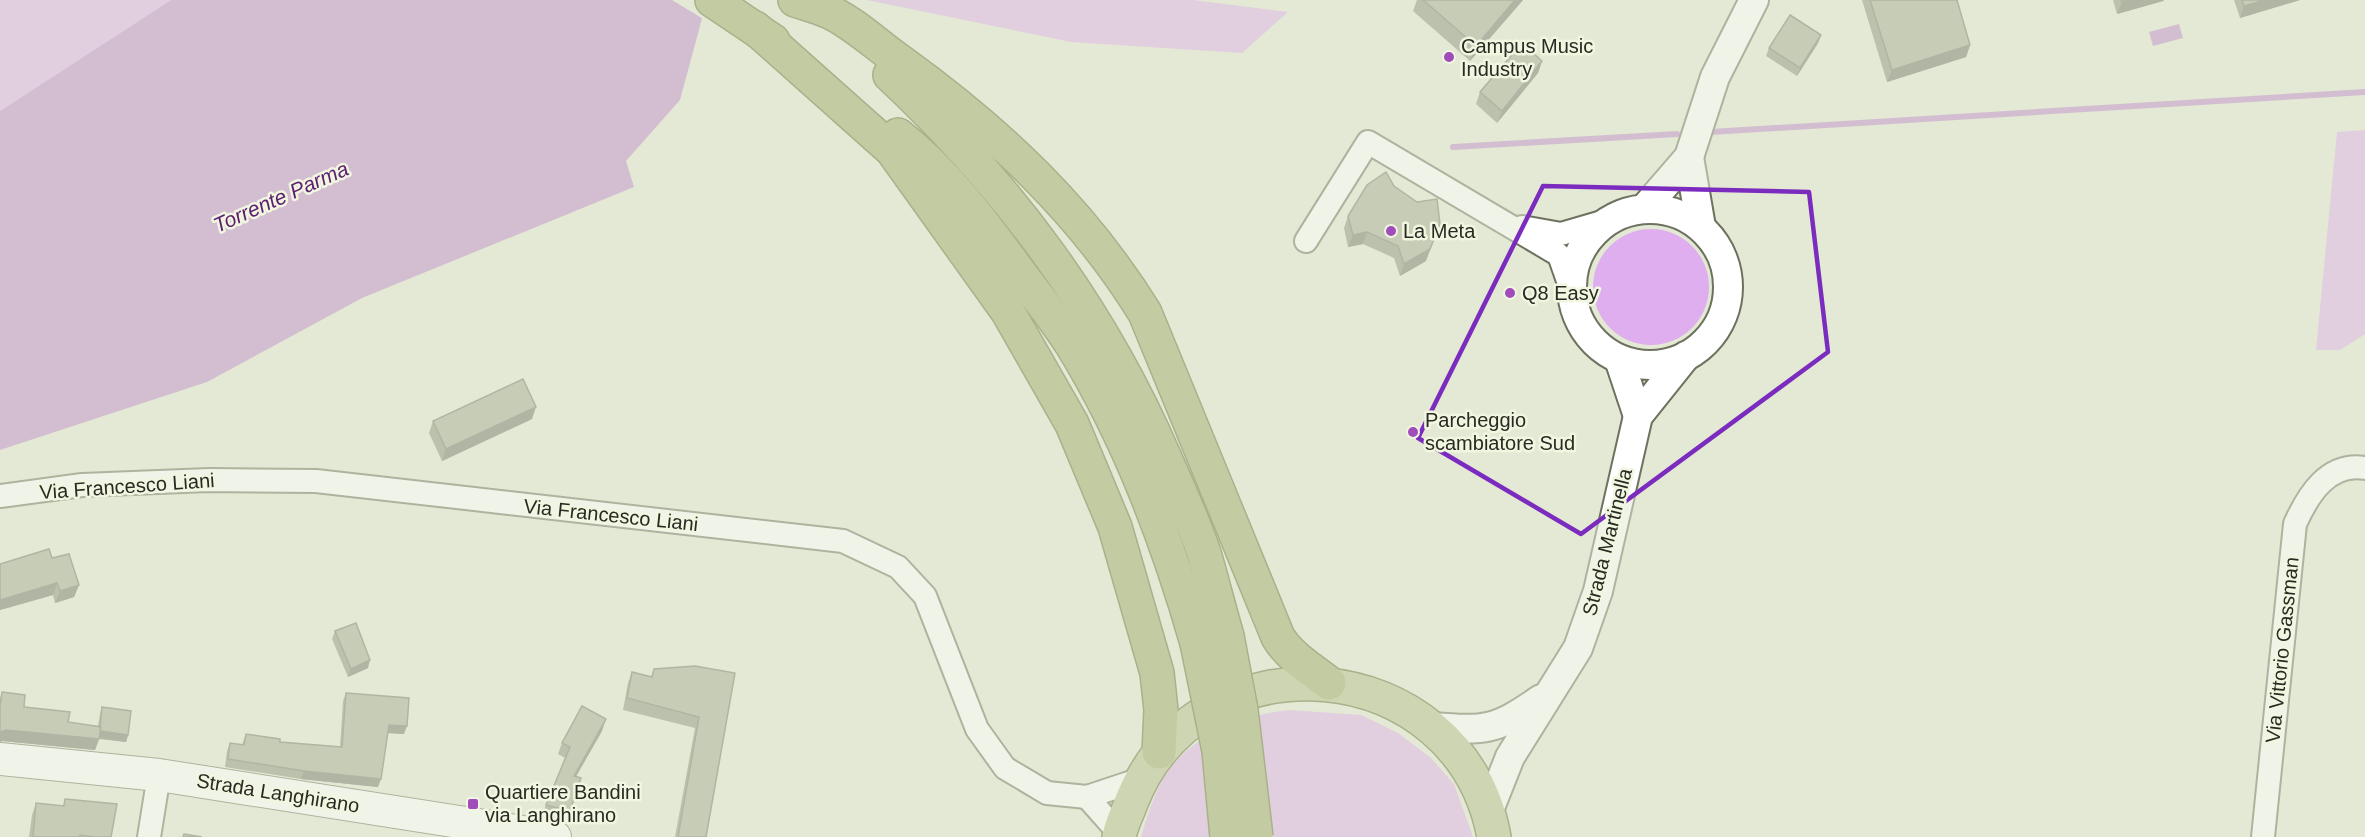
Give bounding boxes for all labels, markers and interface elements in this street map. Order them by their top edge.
place label: Campus Music Industry [1461,35,1593,80]
marker: Campus Music Industry [1442,50,1456,64]
water label: Torrente Parma [210,157,352,237]
place label: La Meta [1403,220,1476,242]
marker: La Meta [1384,224,1398,238]
place label: Q8 Easy [1522,282,1599,304]
marker: Q8 Easy [1503,286,1517,300]
place label: Parcheggio scambiatore Sud [1425,409,1575,454]
marker: Parcheggio scambiatore Sud [1406,425,1420,439]
street label: Strada Martinella [1578,465,1636,618]
street label: Via Francesco Liani [39,469,215,503]
street label: Via Francesco Liani [523,495,699,535]
street label: Via Vittorio Gassman [2261,556,2303,744]
street label: Strada Langhirano [195,769,361,817]
place label: Quartiere Bandini via Langhirano [485,781,641,826]
marker: Quartiere Bandini via Langhirano [466,797,480,811]

